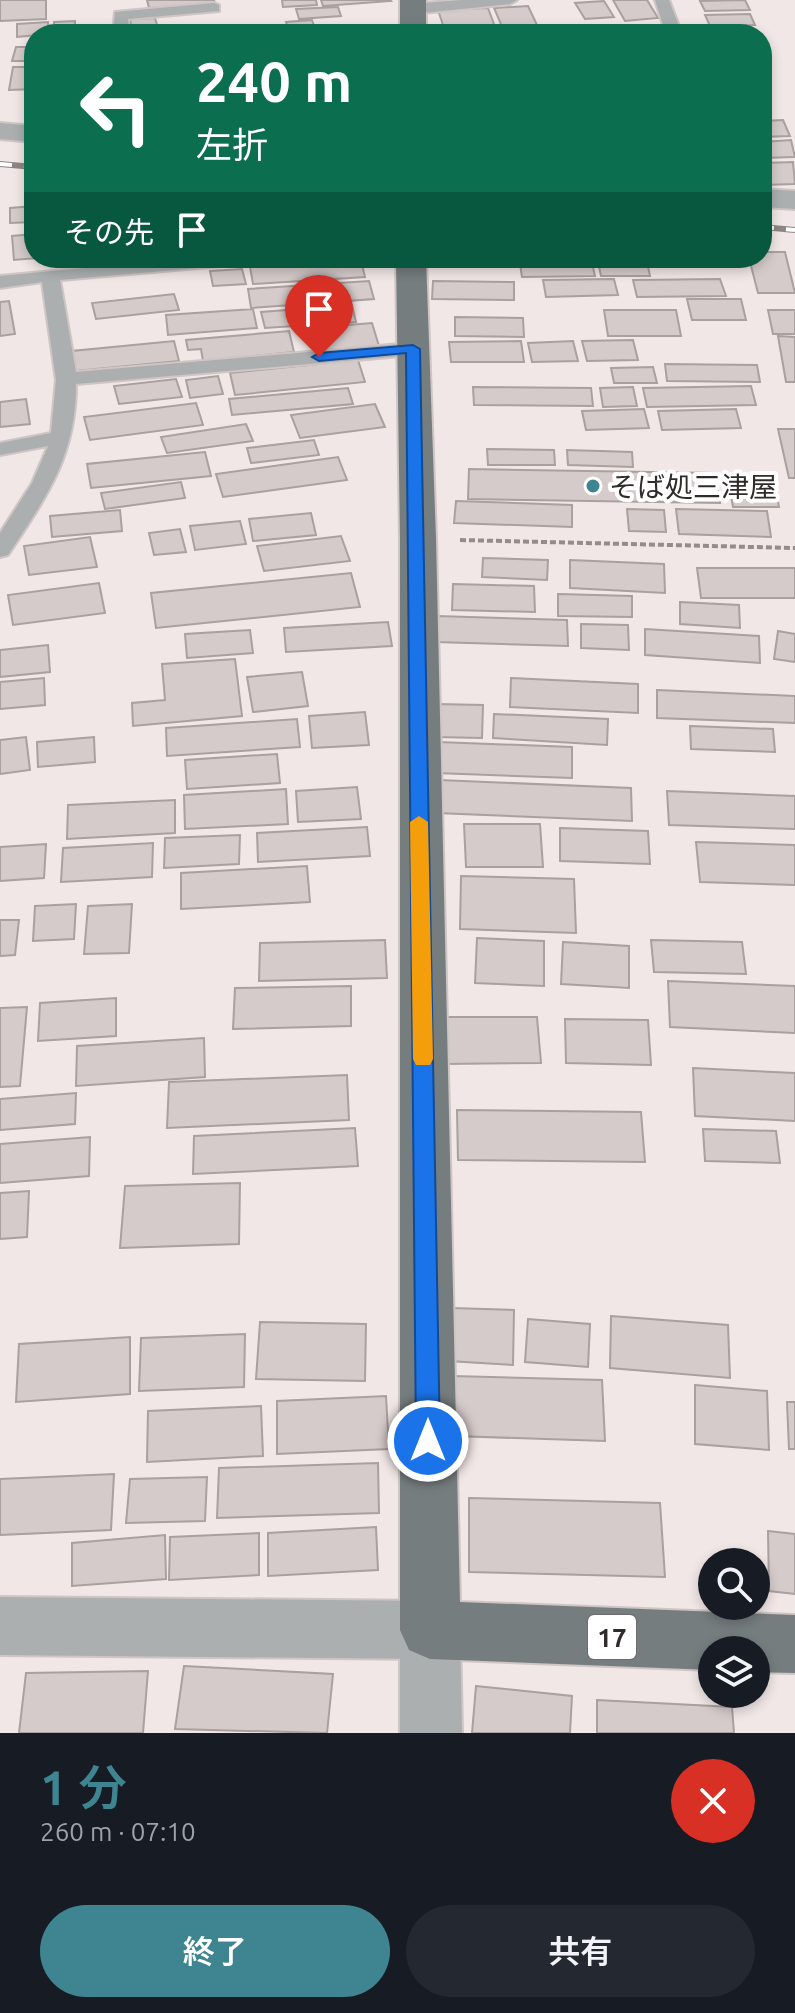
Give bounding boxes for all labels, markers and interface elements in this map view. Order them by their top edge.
text: 240 m [196,50,352,113]
icon: left [64,56,168,160]
text: 左折 [196,124,268,165]
icon: arrive [170,208,214,252]
text: その先 [64,215,154,249]
pin [285,275,353,357]
icon: arrive [297,287,341,331]
place label: そば処三津屋 [609,471,777,502]
marker: そば処三津屋 [584,477,602,495]
position arrow [386,1399,470,1483]
map controls [698,1548,770,1708]
button: search [698,1548,770,1620]
road number: 17 [588,1615,636,1659]
button: layers [698,1636,770,1708]
button: close [671,1759,755,1843]
text: 1 分 [40,1760,126,1814]
text: 260 m · 07:10 [40,1817,196,1846]
button: 終了 [40,1905,390,1997]
button: 共有 [406,1905,755,1997]

